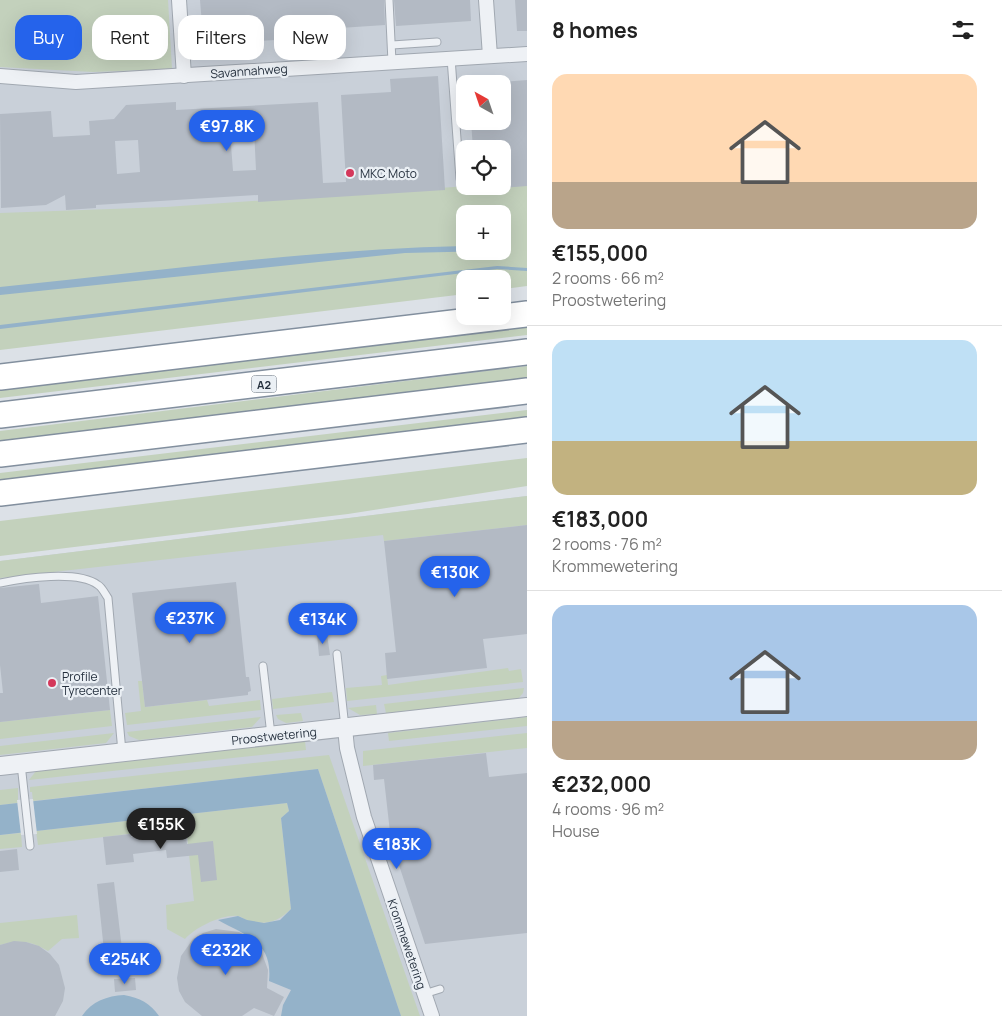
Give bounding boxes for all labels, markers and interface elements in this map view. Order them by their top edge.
chip: Buy [15,15,82,60]
chip: Rent [92,15,168,60]
chip: Filters [178,15,264,60]
chip: New [274,15,346,60]
text: 8 homes [552,16,638,44]
icon: filters [949,16,977,44]
street label: Savannahweg [210,60,288,82]
north arrow [456,75,511,130]
map controls [456,75,511,325]
icon: home [720,107,810,197]
pin: €97.8K [186,110,268,152]
text: €97.8K [200,115,254,137]
button: locate [456,140,511,195]
place label: MKC Moto [360,165,417,182]
marker: MKC Moto [344,167,356,179]
button: + [456,205,511,260]
text: €155,000 [552,239,648,267]
text: 2 rooms · 66 m² [552,267,664,289]
button: − [456,270,511,325]
text: Proostwetering [552,289,666,311]
icon: home [720,372,810,462]
road number: A2 [252,376,276,392]
text: €183,000 [552,505,648,533]
text: 2 rooms · 76 m² [552,533,662,555]
text: Krommewetering [552,555,678,577]
pin: €130K [420,556,490,598]
text: €130K [431,561,479,583]
pin: €237K [155,602,225,644]
pin: €134K [288,602,358,645]
text: €237K [166,607,214,629]
text: €134K [299,608,347,630]
icon: home [720,637,810,727]
place label: Profile Tyrecenter [62,668,123,699]
marker: Profile Tyrecenter [46,677,58,689]
street label: Proostwetering [231,723,317,749]
text: €232,000 [552,770,651,798]
text: 4 rooms · 96 m² [552,798,664,820]
pin: €155K [126,808,196,850]
text: €155K [137,813,185,835]
text: House [552,820,600,842]
pin: €183K [362,828,432,870]
text: €183K [373,833,421,855]
street label: Krommewetering [384,897,430,991]
pin: €232K [191,934,261,976]
text: €232K [201,939,251,961]
pin: €254K [90,942,160,985]
text: €254K [100,948,150,970]

